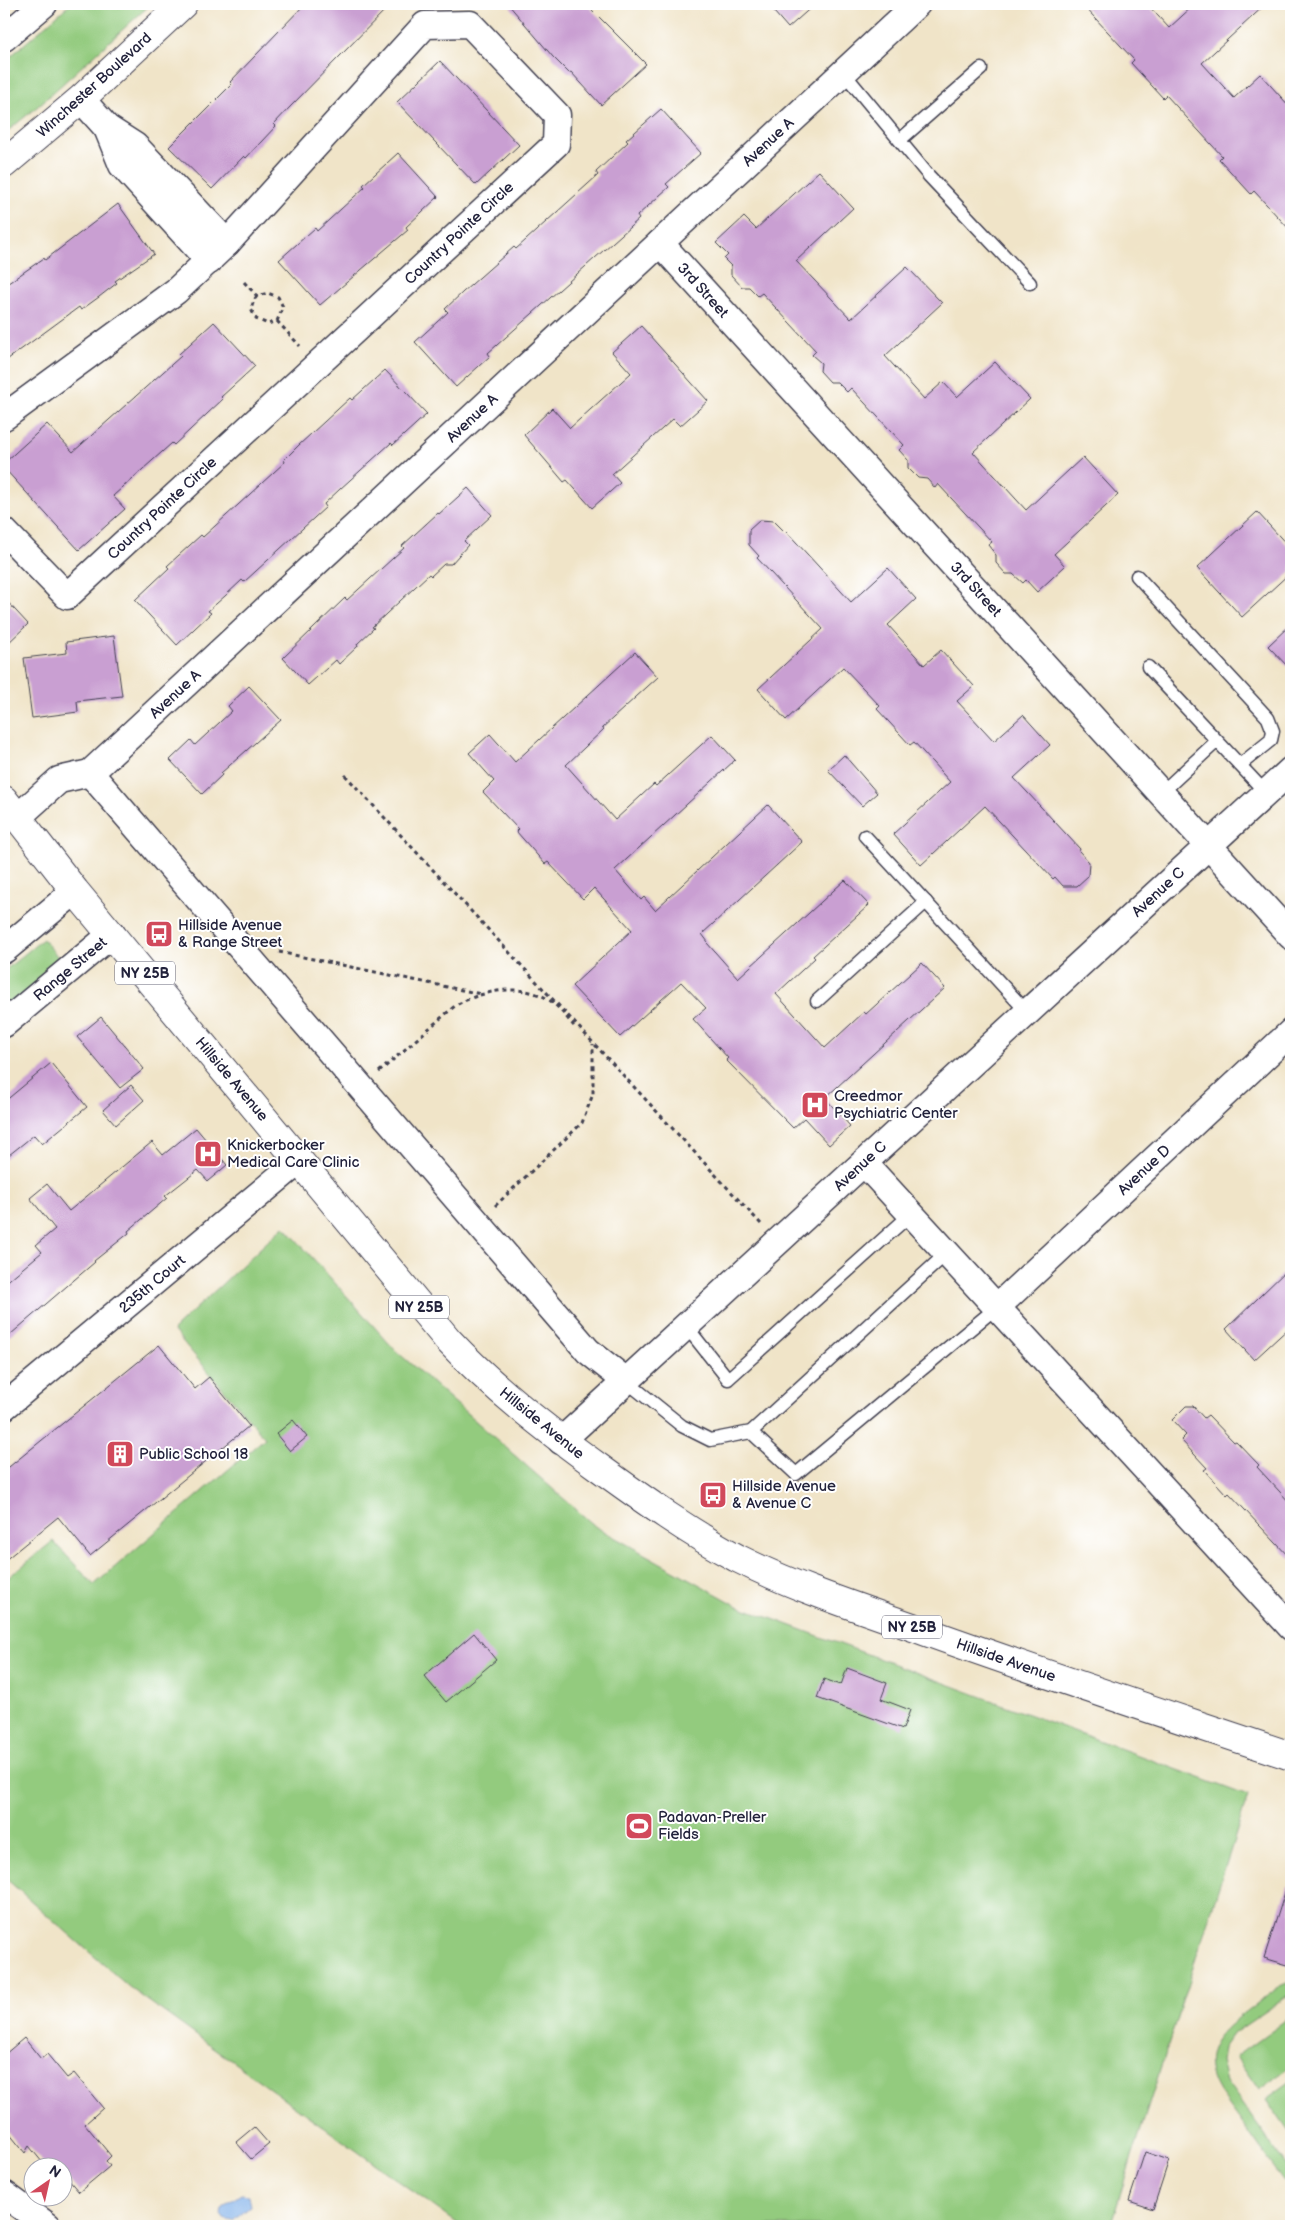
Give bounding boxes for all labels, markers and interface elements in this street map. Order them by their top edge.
street label: Winchester Boulevard [33,29,156,142]
street label: Avenue A [739,113,799,171]
street label: Country Pointe Circle [401,178,518,289]
street label: 3rd Street [673,259,733,322]
street label: Avenue A [443,389,503,447]
street label: Country Pointe Circle [104,453,221,564]
street label: 3rd Street [946,558,1006,621]
street label: Avenue A [146,665,206,723]
street label: Avenue C [1128,863,1189,921]
place label: Hillside Avenue & Range Street [178,916,283,952]
bus stop icon: Hillside Avenue & Range Street [144,919,174,949]
street label: Range Street [30,933,111,1006]
road number: NY 25B [115,961,175,984]
street label: Hillside Avenue [191,1033,272,1125]
place label: Creedmor Psychiatric Center [834,1087,958,1123]
hospital icon: Creedmor Psychiatric Center [800,1090,830,1120]
place label: Knickerbocker Medical Care Clinic [227,1136,360,1172]
street label: Avenue C [830,1137,891,1195]
hospital icon: Knickerbocker Medical Care Clinic [193,1139,223,1169]
street label: Avenue D [1114,1141,1175,1200]
street label: 235th Court [115,1251,190,1318]
road number: NY 25B [389,1295,449,1318]
street label: Hillside Avenue [495,1383,588,1464]
building icon: Public School 18 [105,1439,135,1469]
place label: Public School 18 [139,1445,248,1464]
place label: Hillside Avenue & Avenue C [732,1477,836,1513]
bus stop icon: Hillside Avenue & Avenue C [698,1480,728,1510]
road number: NY 25B [882,1615,942,1638]
street label: Hillside Avenue [954,1635,1058,1686]
place label: Padavan-Preller Fields [658,1808,767,1844]
sports icon: Padavan-Preller Fields [624,1811,654,1841]
north arrow [22,2158,72,2208]
text: N [46,2162,64,2182]

